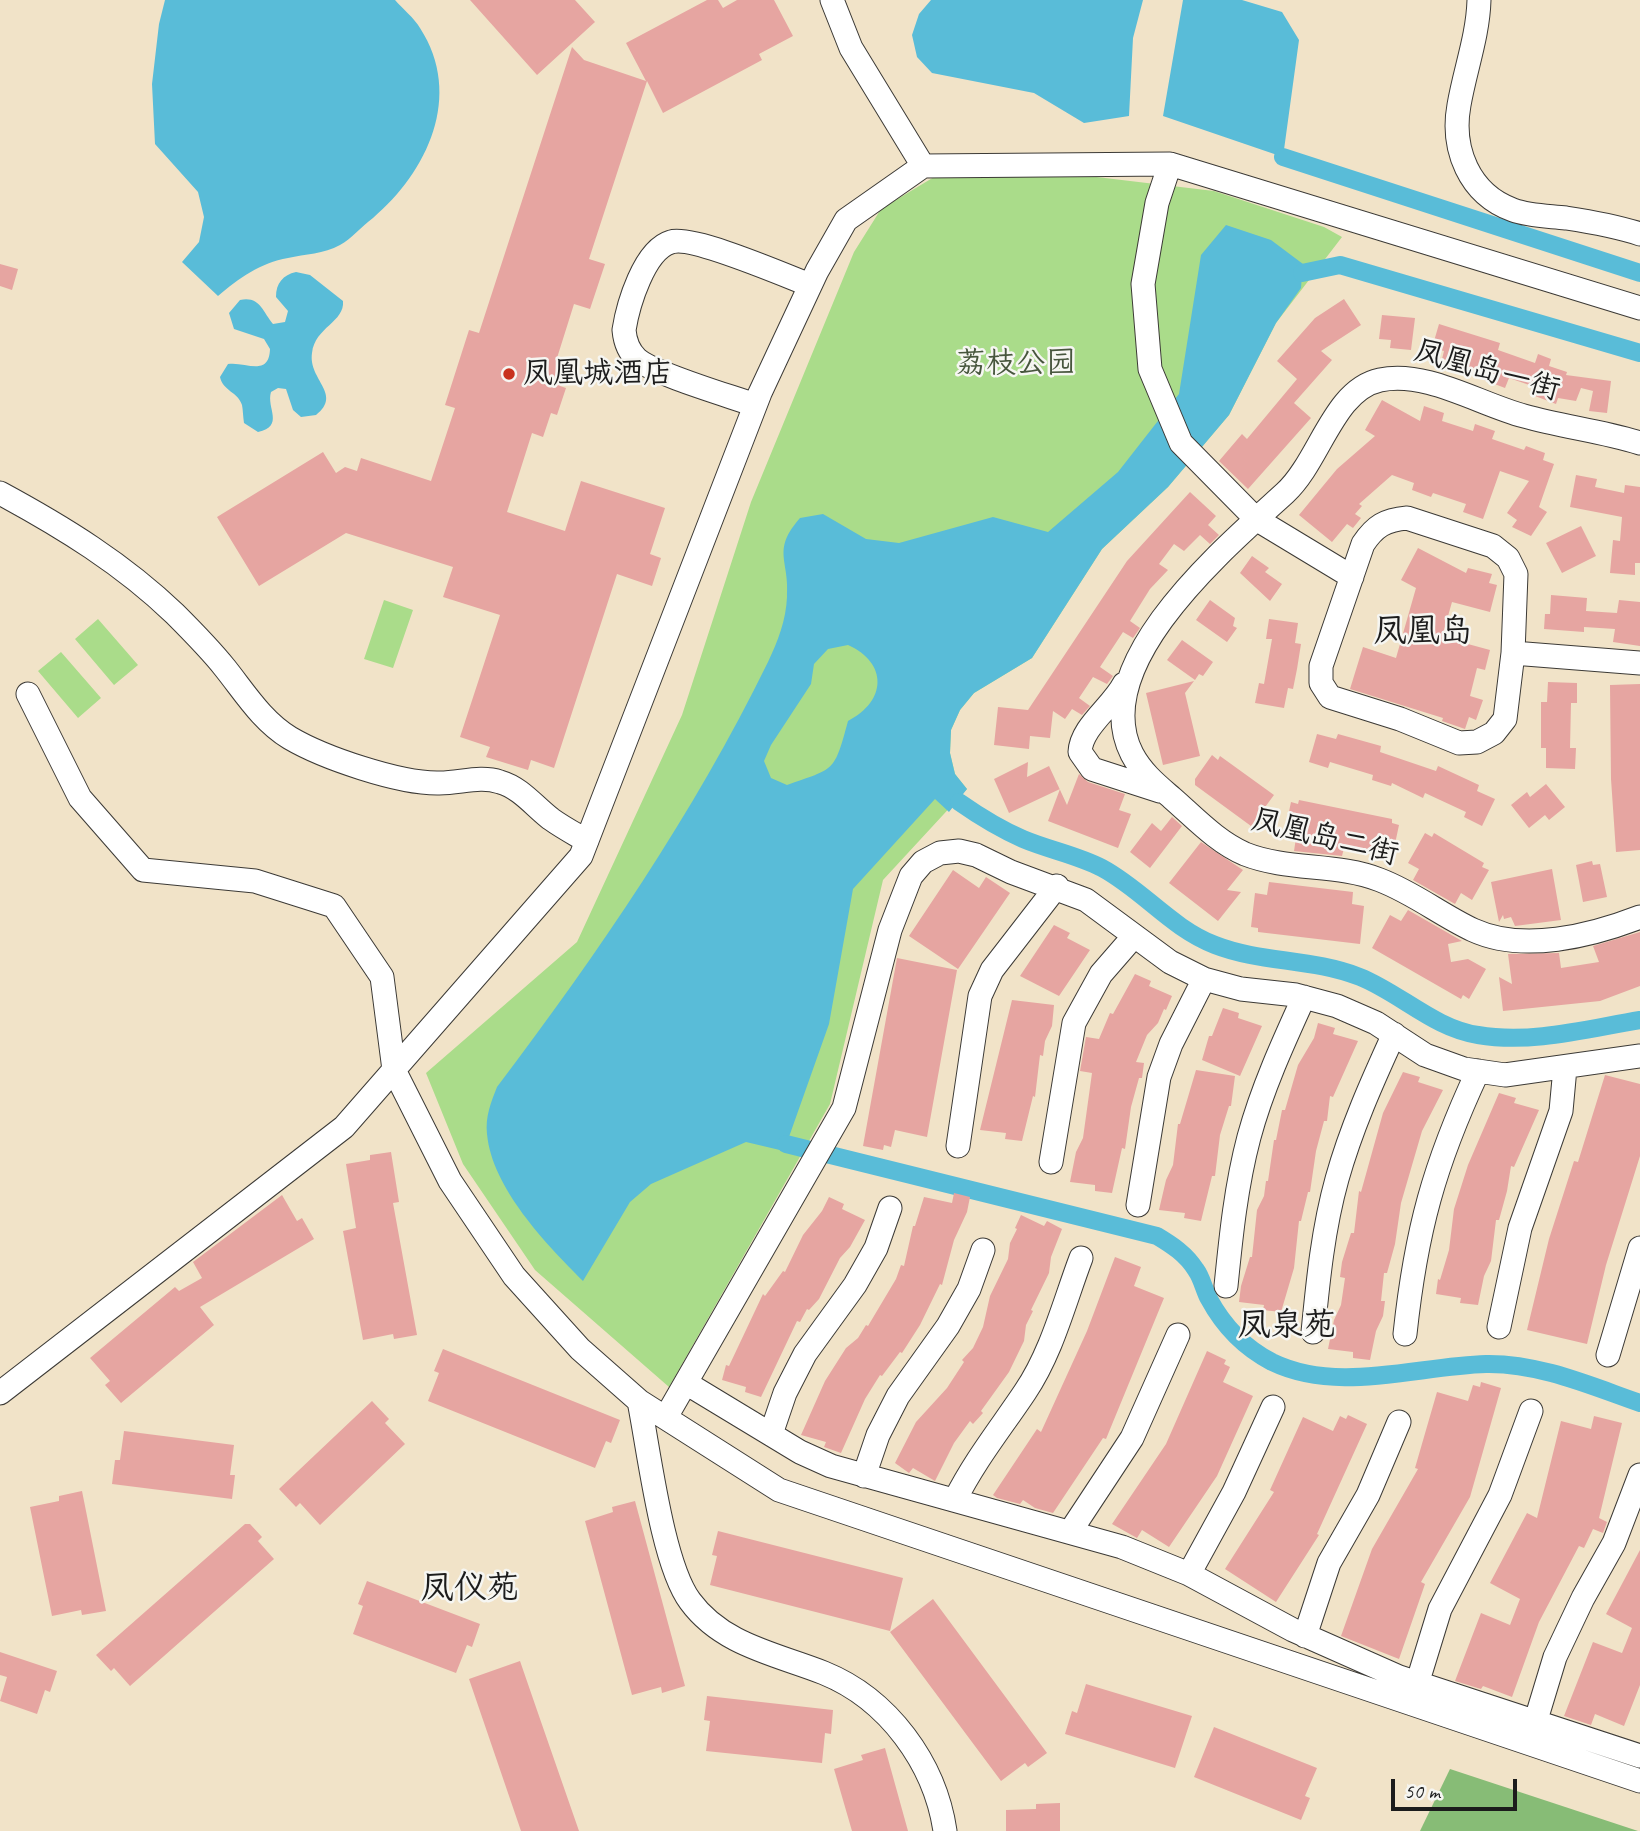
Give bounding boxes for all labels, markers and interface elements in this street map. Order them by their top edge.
street label: 凤凰岛一街 [1410,333,1564,409]
park label: 荔枝公园 [956,346,1076,382]
place label: 凤凰城酒店 [523,356,673,392]
marker: 凤凰城酒店 [501,366,517,382]
district label: 凤凰岛 [1374,612,1472,652]
street label: 凤凰岛二街 [1248,802,1402,874]
district label: 凤泉苑 [1238,1306,1336,1346]
district label: 凤仪苑 [421,1569,519,1609]
scale bar [1395,1764,1521,1808]
text: 50 m [1404,1778,1440,1804]

